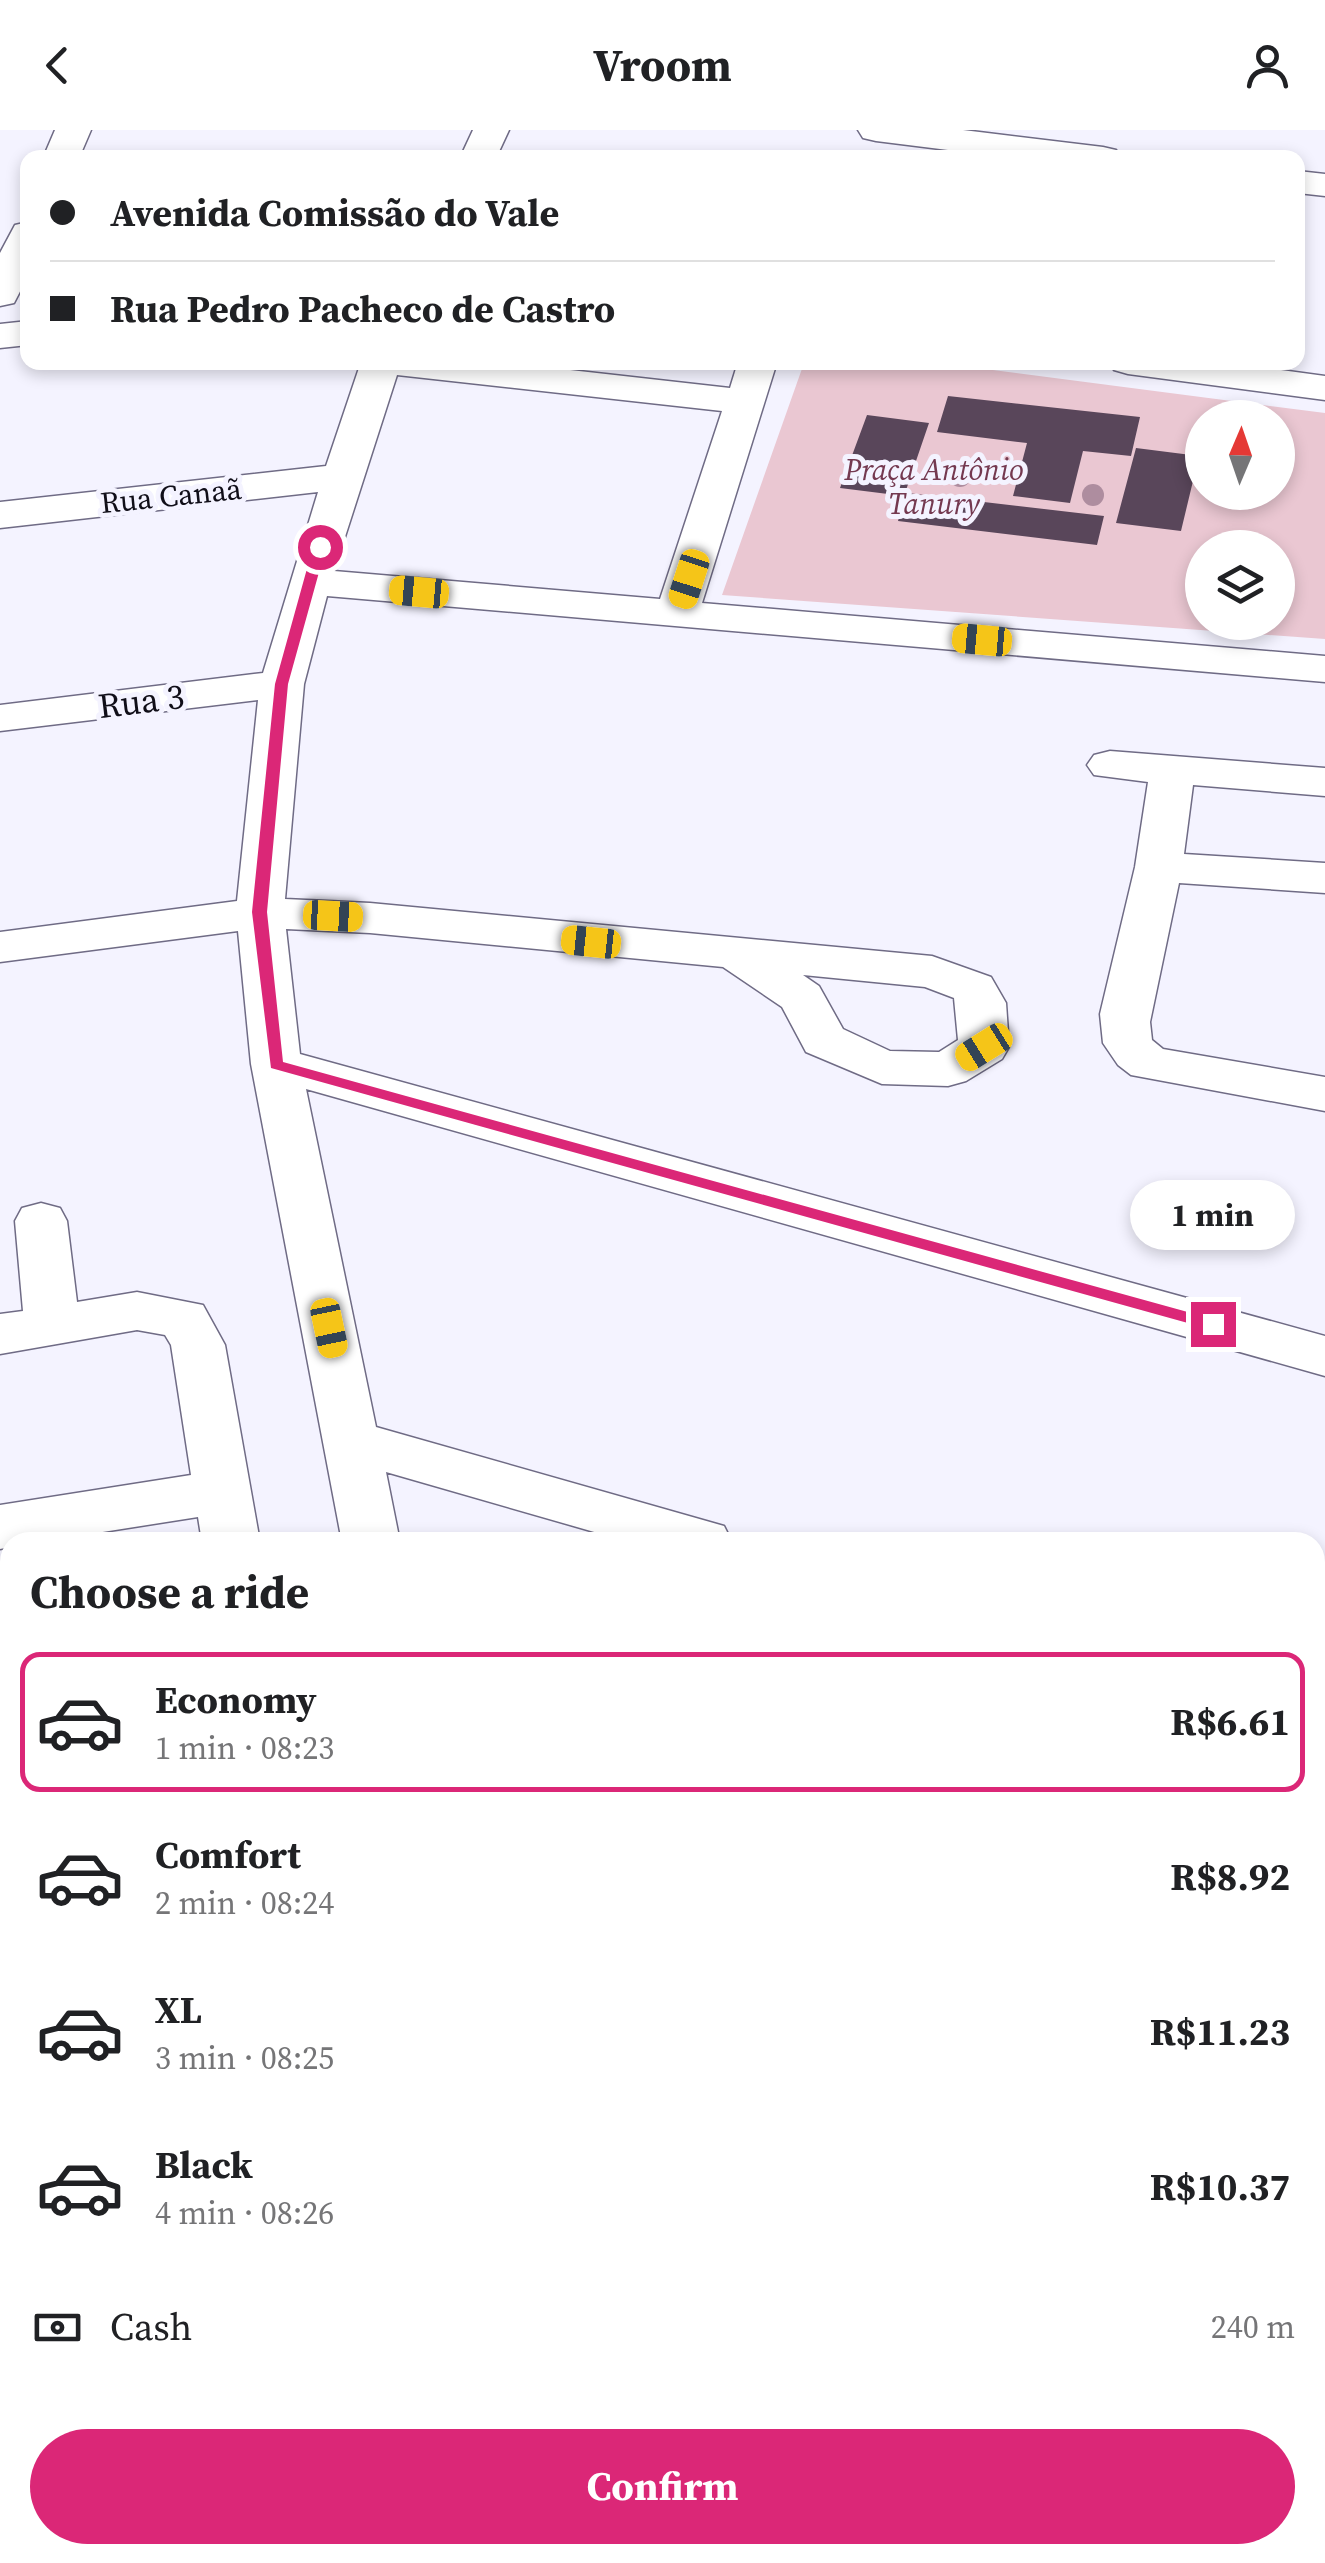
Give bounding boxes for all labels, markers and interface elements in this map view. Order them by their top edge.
text: Vroom [593,34,732,96]
icon: back [30,38,85,93]
icon: person [1240,38,1295,93]
text: Avenida Comissão do Vale [110,187,559,239]
text: Rua Pedro Pacheco de Castro [110,283,615,335]
north arrow [1185,400,1295,510]
map controls [1185,400,1295,640]
park label: Praça Antônio Tanury [843,449,1024,524]
street label: Rua Canaã [98,468,244,523]
route start [298,525,343,570]
button: layers [1185,530,1295,640]
car [665,546,713,612]
car [388,574,450,610]
car [951,622,1013,658]
street label: Rua 3 [95,672,187,730]
car [302,899,364,933]
car [560,924,622,960]
car [951,1018,1017,1076]
callout: 1 min [1130,1179,1296,1249]
text: 1 min [1171,1193,1254,1237]
car [308,1296,350,1360]
route end [1191,1302,1236,1347]
text: Choose a ride [30,1561,309,1623]
text: Economy [155,1674,317,1726]
icon: car [35,1677,125,1767]
text: R$6.61 [1170,1696,1290,1748]
text: 1 min · 08:23 [155,1726,334,1770]
text: Comfort [155,1829,301,1881]
icon: car [35,1832,125,1922]
text: R$8.92 [1170,1851,1290,1903]
text: 2 min · 08:24 [155,1881,334,1925]
text: XL [155,1984,202,2036]
icon: car [35,1987,125,2077]
text: R$11.23 [1150,2006,1290,2058]
text: 3 min · 08:25 [155,2036,334,2080]
text: Black [155,2139,253,2191]
icon: car [35,2142,125,2232]
text: R$10.37 [1150,2161,1290,2213]
text: 4 min · 08:26 [155,2191,334,2235]
icon: cash [30,2300,85,2355]
text: Cash [110,2301,192,2353]
text: 240 m [1211,2305,1295,2349]
button: Confirm [30,2429,1295,2544]

